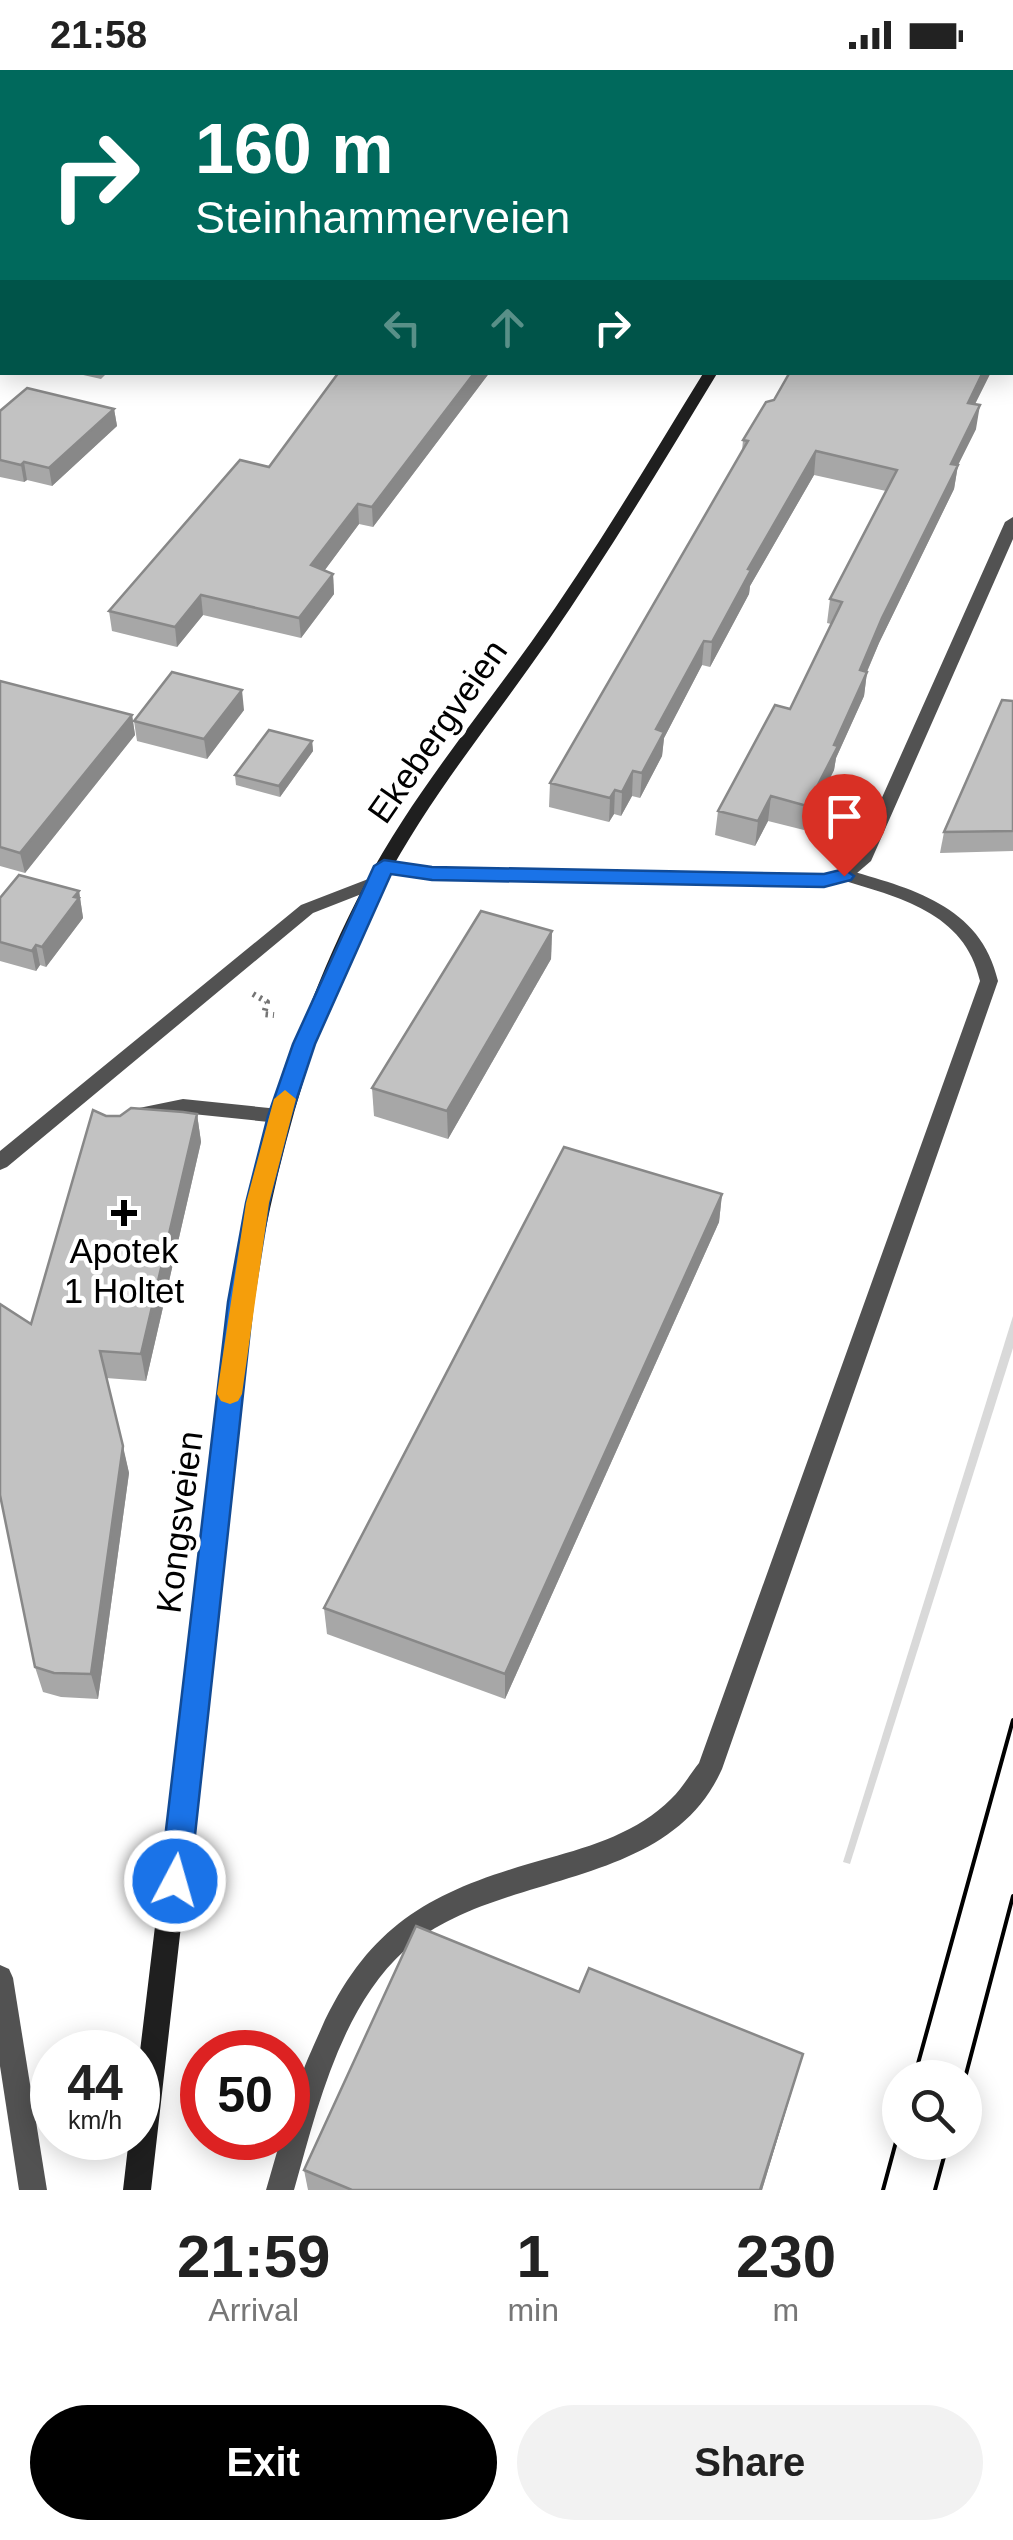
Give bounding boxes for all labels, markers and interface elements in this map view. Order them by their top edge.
text: 21:58 [50,14,147,56]
icon: right [30,110,160,240]
text: 160 m [195,110,393,188]
text: Steinhammerveien [195,192,570,243]
icon: left [375,300,430,355]
icon: ahead [480,300,535,355]
icon: right [585,300,640,355]
street label: Ekebergveien [360,632,514,830]
pin [802,774,887,877]
icon: arrive [817,789,872,844]
marker: Apotek 1 Holtet [113,1202,135,1224]
place label: Apotek 1 Holtet [64,1231,185,1310]
street label: Kongsveien [148,1429,210,1615]
position arrow [123,1829,227,1933]
speed limit sign: 50 [180,2030,310,2160]
text: 44 [67,2055,123,2111]
map controls [882,2060,982,2160]
button: search [882,2060,982,2160]
text: km/h [68,2106,122,2134]
text: 21:59 [177,2223,330,2290]
text: 1 [516,2223,550,2290]
text: 230 [736,2223,836,2290]
text: Arrival [208,2292,299,2328]
text: min [507,2292,559,2328]
text: m [773,2292,799,2328]
button: Exit [30,2405,497,2520]
button: Share [517,2405,983,2520]

